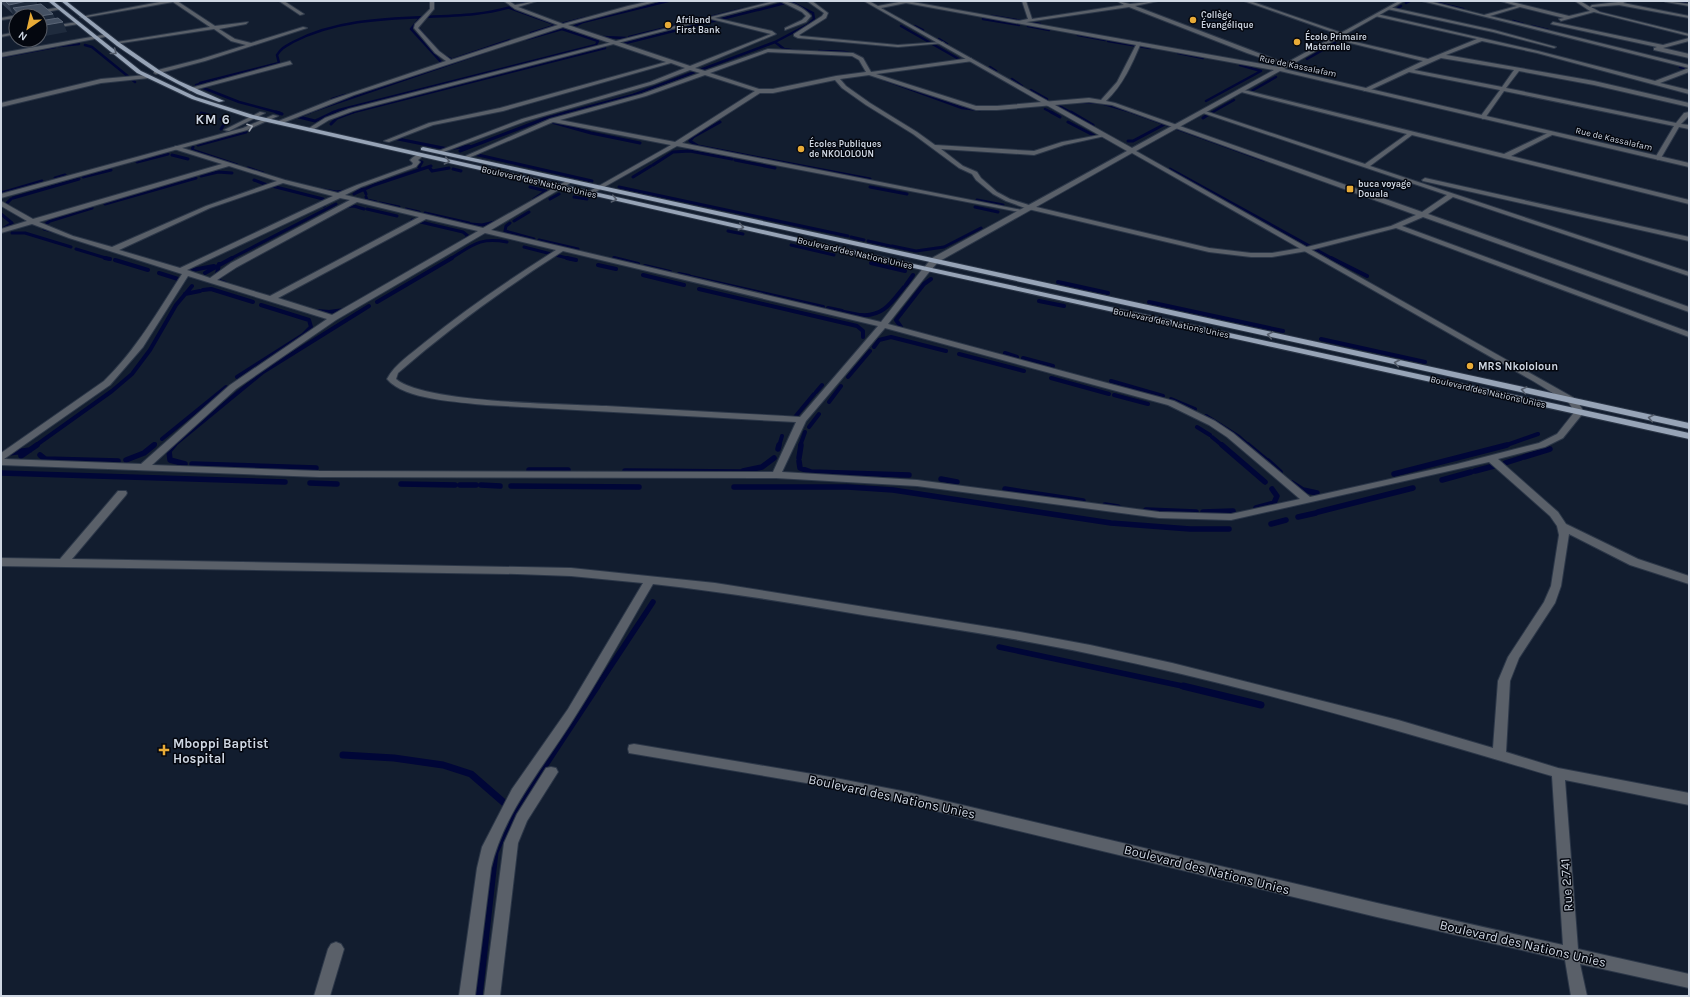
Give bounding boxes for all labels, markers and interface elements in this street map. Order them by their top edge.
north arrow [8,8,48,48]
place label: Collège Évangélique [1201,10,1254,31]
place label: Afriland First Bank [676,15,721,35]
marker: Collège Évangélique [1188,15,1198,25]
marker: Afriland First Bank [663,20,673,30]
text: N [16,28,30,43]
place label: École Primaire Maternelle [1305,29,1367,52]
marker: École Primaire Maternelle [1292,37,1302,47]
one-way arrow [109,47,116,54]
street label: Rue de Kassalafam [1259,53,1337,79]
district label: KM 6 [195,112,231,127]
one-way arrow [246,123,253,132]
street label: Rue de Kassalafam [1575,125,1653,153]
place label: Écoles Publiques de NKOLOLOUN [809,136,882,159]
marker: Écoles Publiques de NKOLOLOUN [796,144,806,154]
one-way arrow [443,157,450,165]
street label: Boulevard des Nations Unies [480,164,598,200]
place label: buca voyage Douala [1358,179,1411,199]
marker: buca voyage Douala [1345,184,1355,194]
one-way arrow [611,194,618,202]
one-way arrow [738,222,744,230]
street label: Boulevard des Nations Unies [796,235,914,271]
street label: Boulevard des Nations Unies [1112,306,1230,340]
one-way arrow [1267,332,1273,340]
one-way arrow [1394,359,1400,367]
place label: MRS Nkololoun [1478,360,1558,373]
marker: MRS Nkololoun [1465,361,1475,371]
street label: Boulevard des Nations Unies [1429,374,1547,410]
one-way arrow [1521,387,1527,395]
one-way arrow [1648,414,1654,422]
place label: Mboppi Baptist Hospital [173,736,268,766]
marker: Mboppi Baptist Hospital [158,744,170,756]
street label: Boulevard des Nations Unies [807,771,977,822]
street label: Boulevard des Nations Unies [1122,842,1291,897]
street label: Rue 2.741 [1557,858,1576,912]
street label: Boulevard des Nations Unies [1438,917,1608,970]

